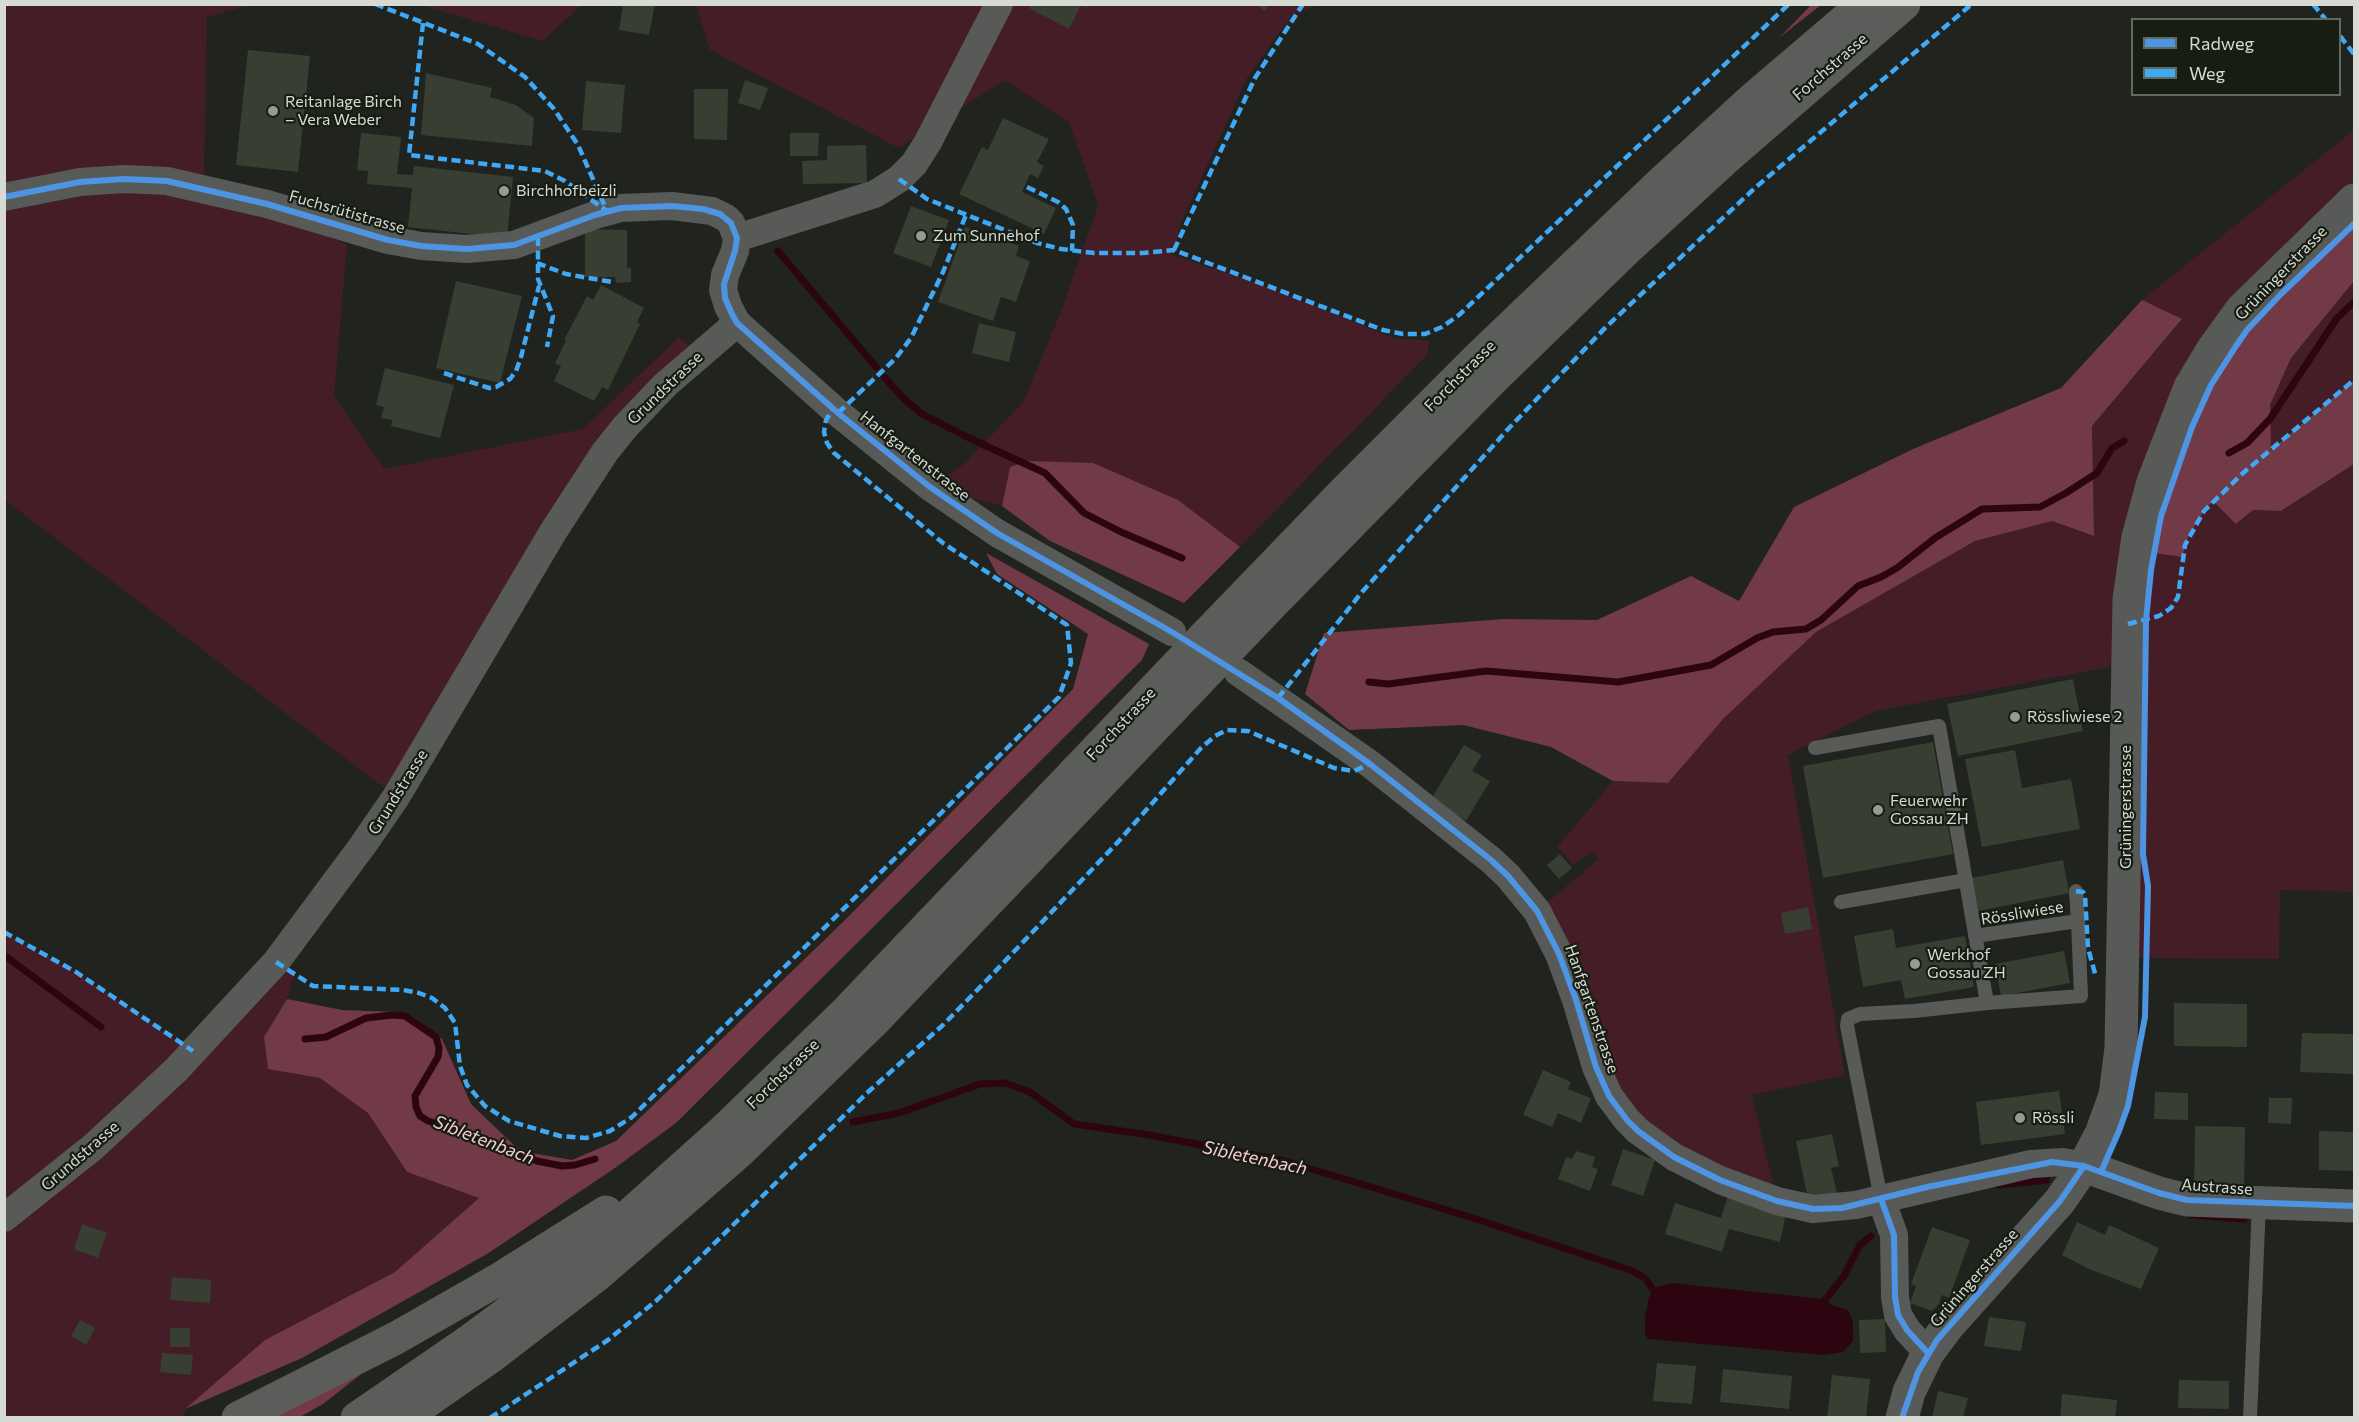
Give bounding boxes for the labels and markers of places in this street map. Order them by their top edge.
place label: Reitanlage Birch – Vera Weber [285,92,402,130]
marker: Reitanlage Birch – Vera Weber [266,104,280,118]
place label: Birchhofbeizli [516,181,617,201]
marker: Birchhofbeizli [497,184,511,198]
place label: Zum Sunnehof [933,226,1040,246]
marker: Zum Sunnehof [914,229,928,243]
place label: Rössliwiese 2 [2027,707,2122,727]
marker: Rössliwiese 2 [2008,710,2022,724]
place label: Feuerwehr Gossau ZH [1890,791,1969,829]
marker: Feuerwehr Gossau ZH [1871,803,1885,817]
place label: Werkhof Gossau ZH [1927,945,2006,983]
marker: Werkhof Gossau ZH [1908,957,1922,971]
place label: Rössli [2032,1108,2074,1128]
marker: Rössli [2013,1111,2027,1125]

